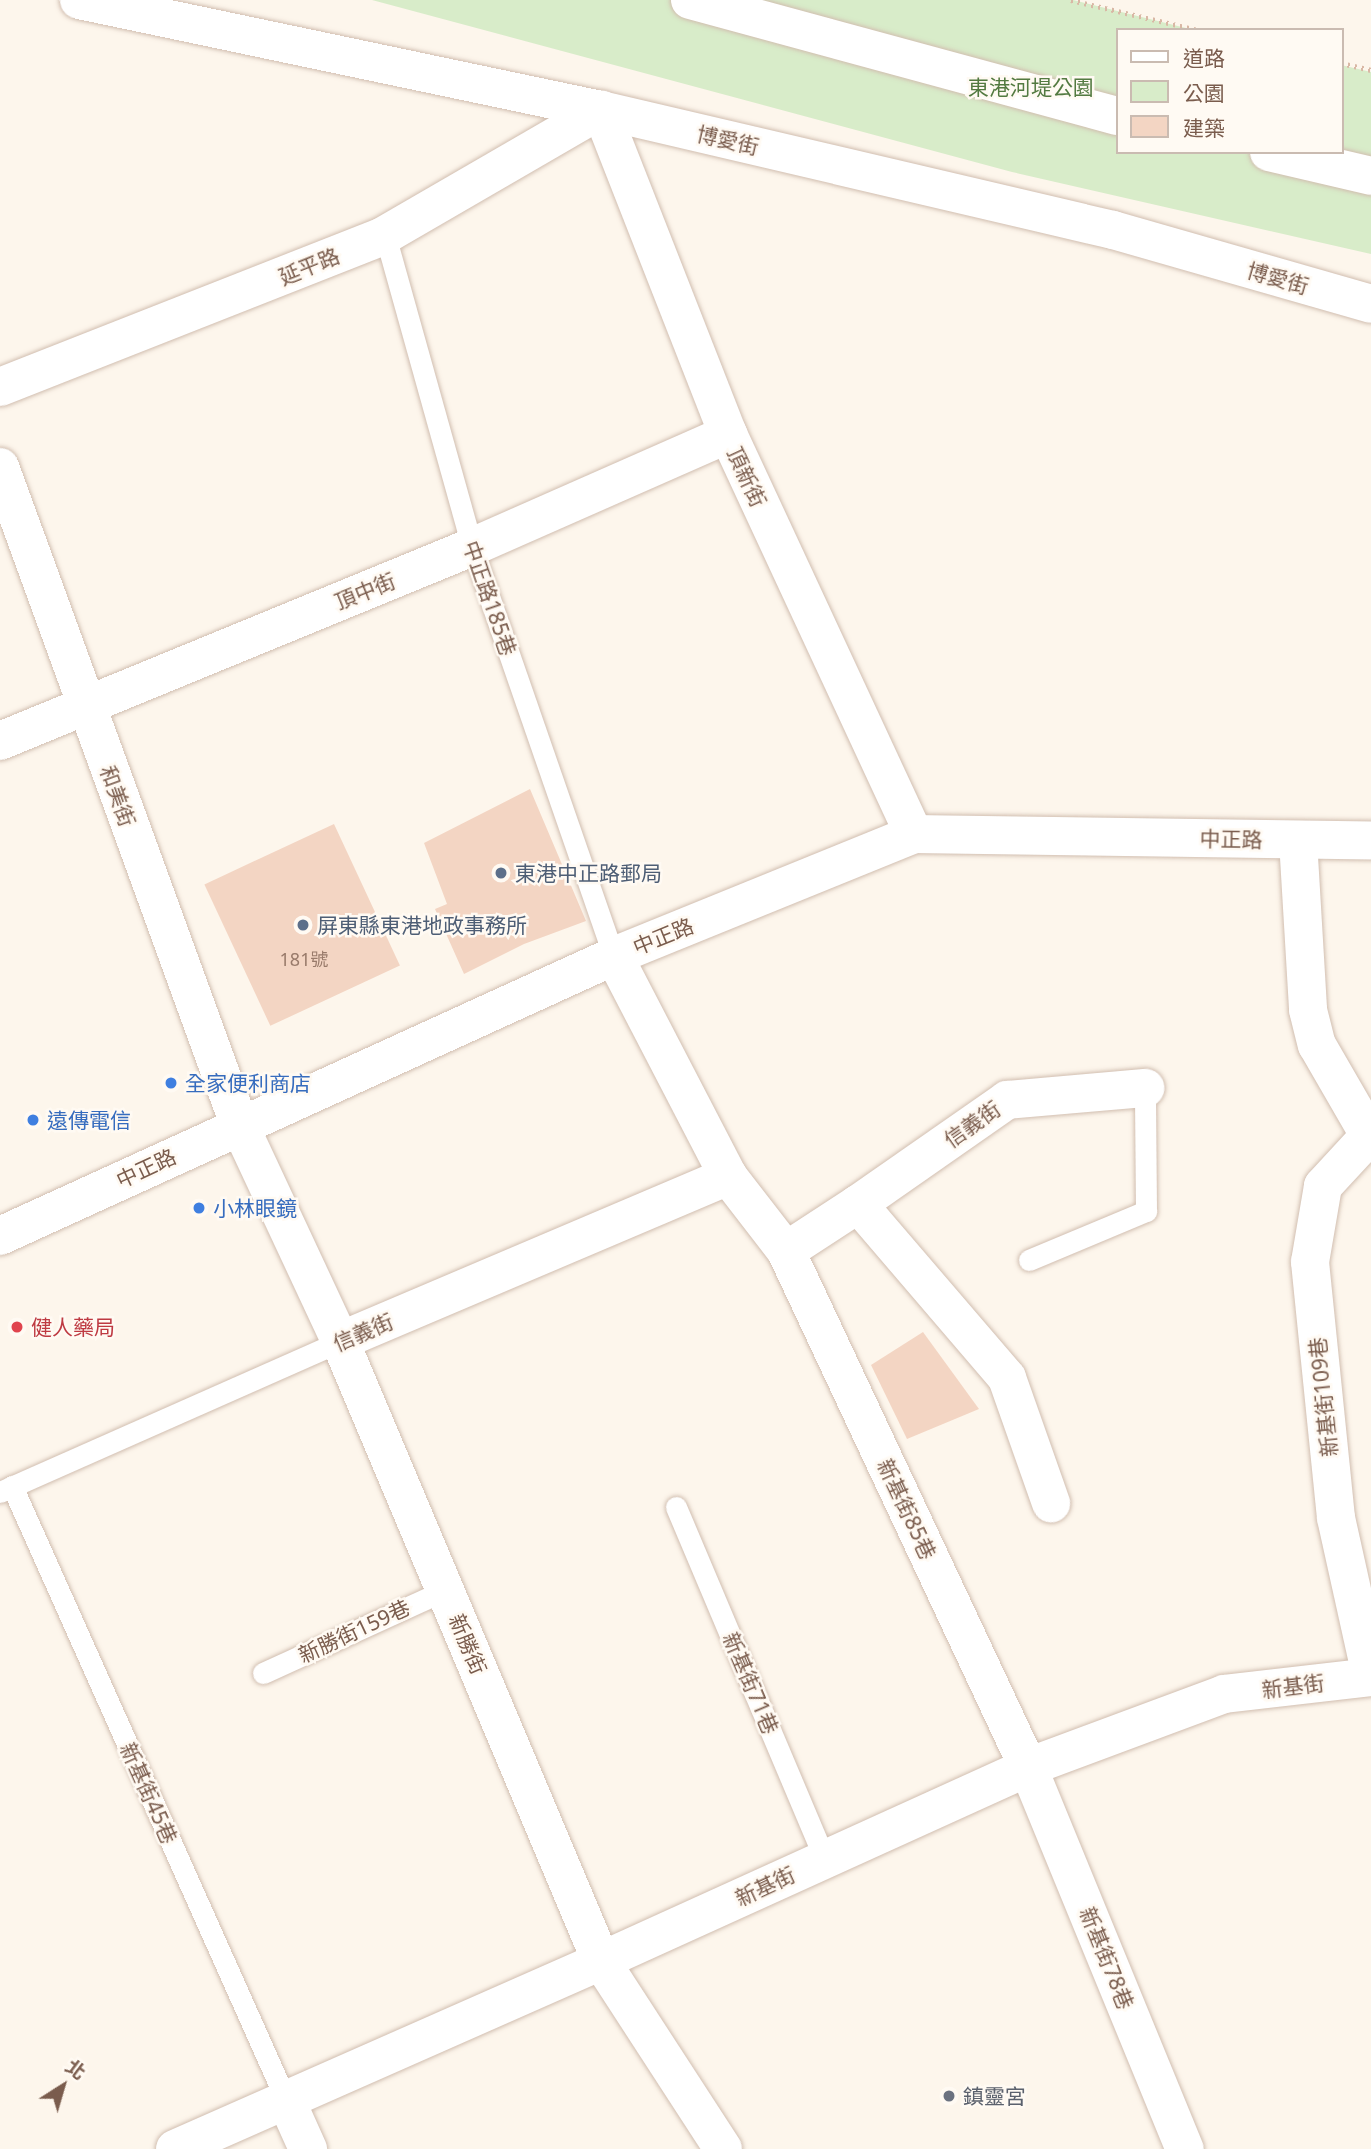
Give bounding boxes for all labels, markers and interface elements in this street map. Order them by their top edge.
legend [1116,28,1343,154]
text: 道路 [1183,44,1225,72]
park label: 東港河堤公園 [968,74,1094,100]
text: 公園 [1183,79,1225,107]
text: 建築 [1183,114,1225,142]
street label: 博愛街 [694,121,762,159]
street label: 延平路 [275,243,343,289]
street label: 博愛街 [1244,257,1312,299]
street label: 頂新街 [722,443,772,511]
street label: 中正路185巷 [459,537,521,659]
street label: 頂中街 [331,568,399,614]
street label: 和美街 [95,762,141,830]
street label: 中正路 [1199,826,1263,852]
place label: 東港中正路郵局 [515,860,662,886]
marker: 東港中正路郵局 [493,865,509,881]
place label: 屏東縣東港地政事務所 [317,912,527,938]
street label: 中正路 [629,913,697,959]
marker: 屏東縣東港地政事務所 [295,917,311,933]
house number: 181號 [280,948,328,970]
place label: 全家便利商店 [185,1070,311,1096]
marker: 全家便利商店 [163,1075,179,1091]
street label: 信義街 [939,1096,1005,1152]
place label: 遠傳電信 [47,1107,131,1133]
marker: 遠傳電信 [25,1112,41,1128]
street label: 中正路 [112,1143,180,1193]
place label: 小林眼鏡 [213,1195,297,1221]
marker: 小林眼鏡 [191,1200,207,1216]
street label: 信義街 [329,1308,397,1356]
place label: 健人藥局 [31,1314,115,1340]
marker: 健人藥局 [9,1319,25,1335]
street label: 新基街109巷 [1304,1336,1342,1458]
street label: 新基街85巷 [873,1455,941,1563]
street label: 新勝街159巷 [294,1594,414,1668]
street label: 新勝街 [444,1610,492,1678]
street label: 新基街71巷 [718,1628,784,1738]
street label: 新基街 [1260,1670,1326,1702]
street label: 新基街45巷 [116,1739,182,1847]
street label: 新基街 [731,1861,799,1911]
street label: 新基街78巷 [1075,1903,1139,2013]
north arrow [28,2051,98,2121]
text: 北 [60,2053,91,2085]
place label: 鎮靈宮 [963,2083,1026,2109]
marker: 鎮靈宮 [941,2088,957,2104]

